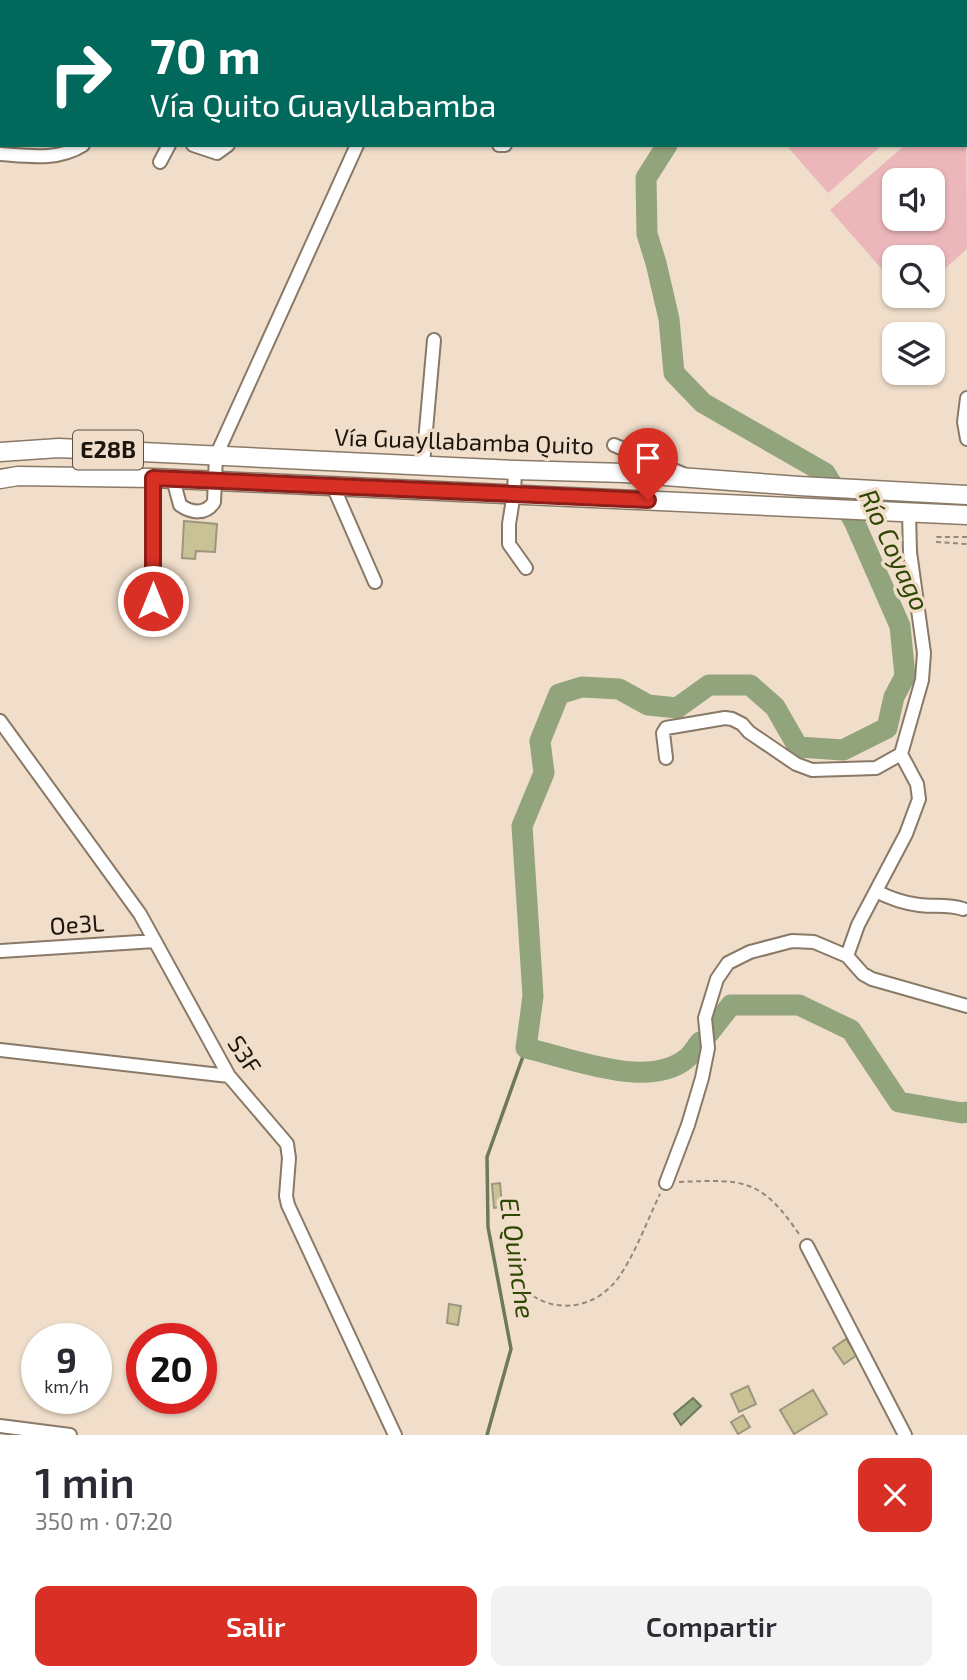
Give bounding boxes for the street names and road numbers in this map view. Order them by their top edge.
street label: Vía Guayllabamba Quito [334,421,594,460]
road number: E28B [73,431,143,470]
street label: Oe3L [49,907,105,940]
street label: S3F [222,1030,268,1079]

